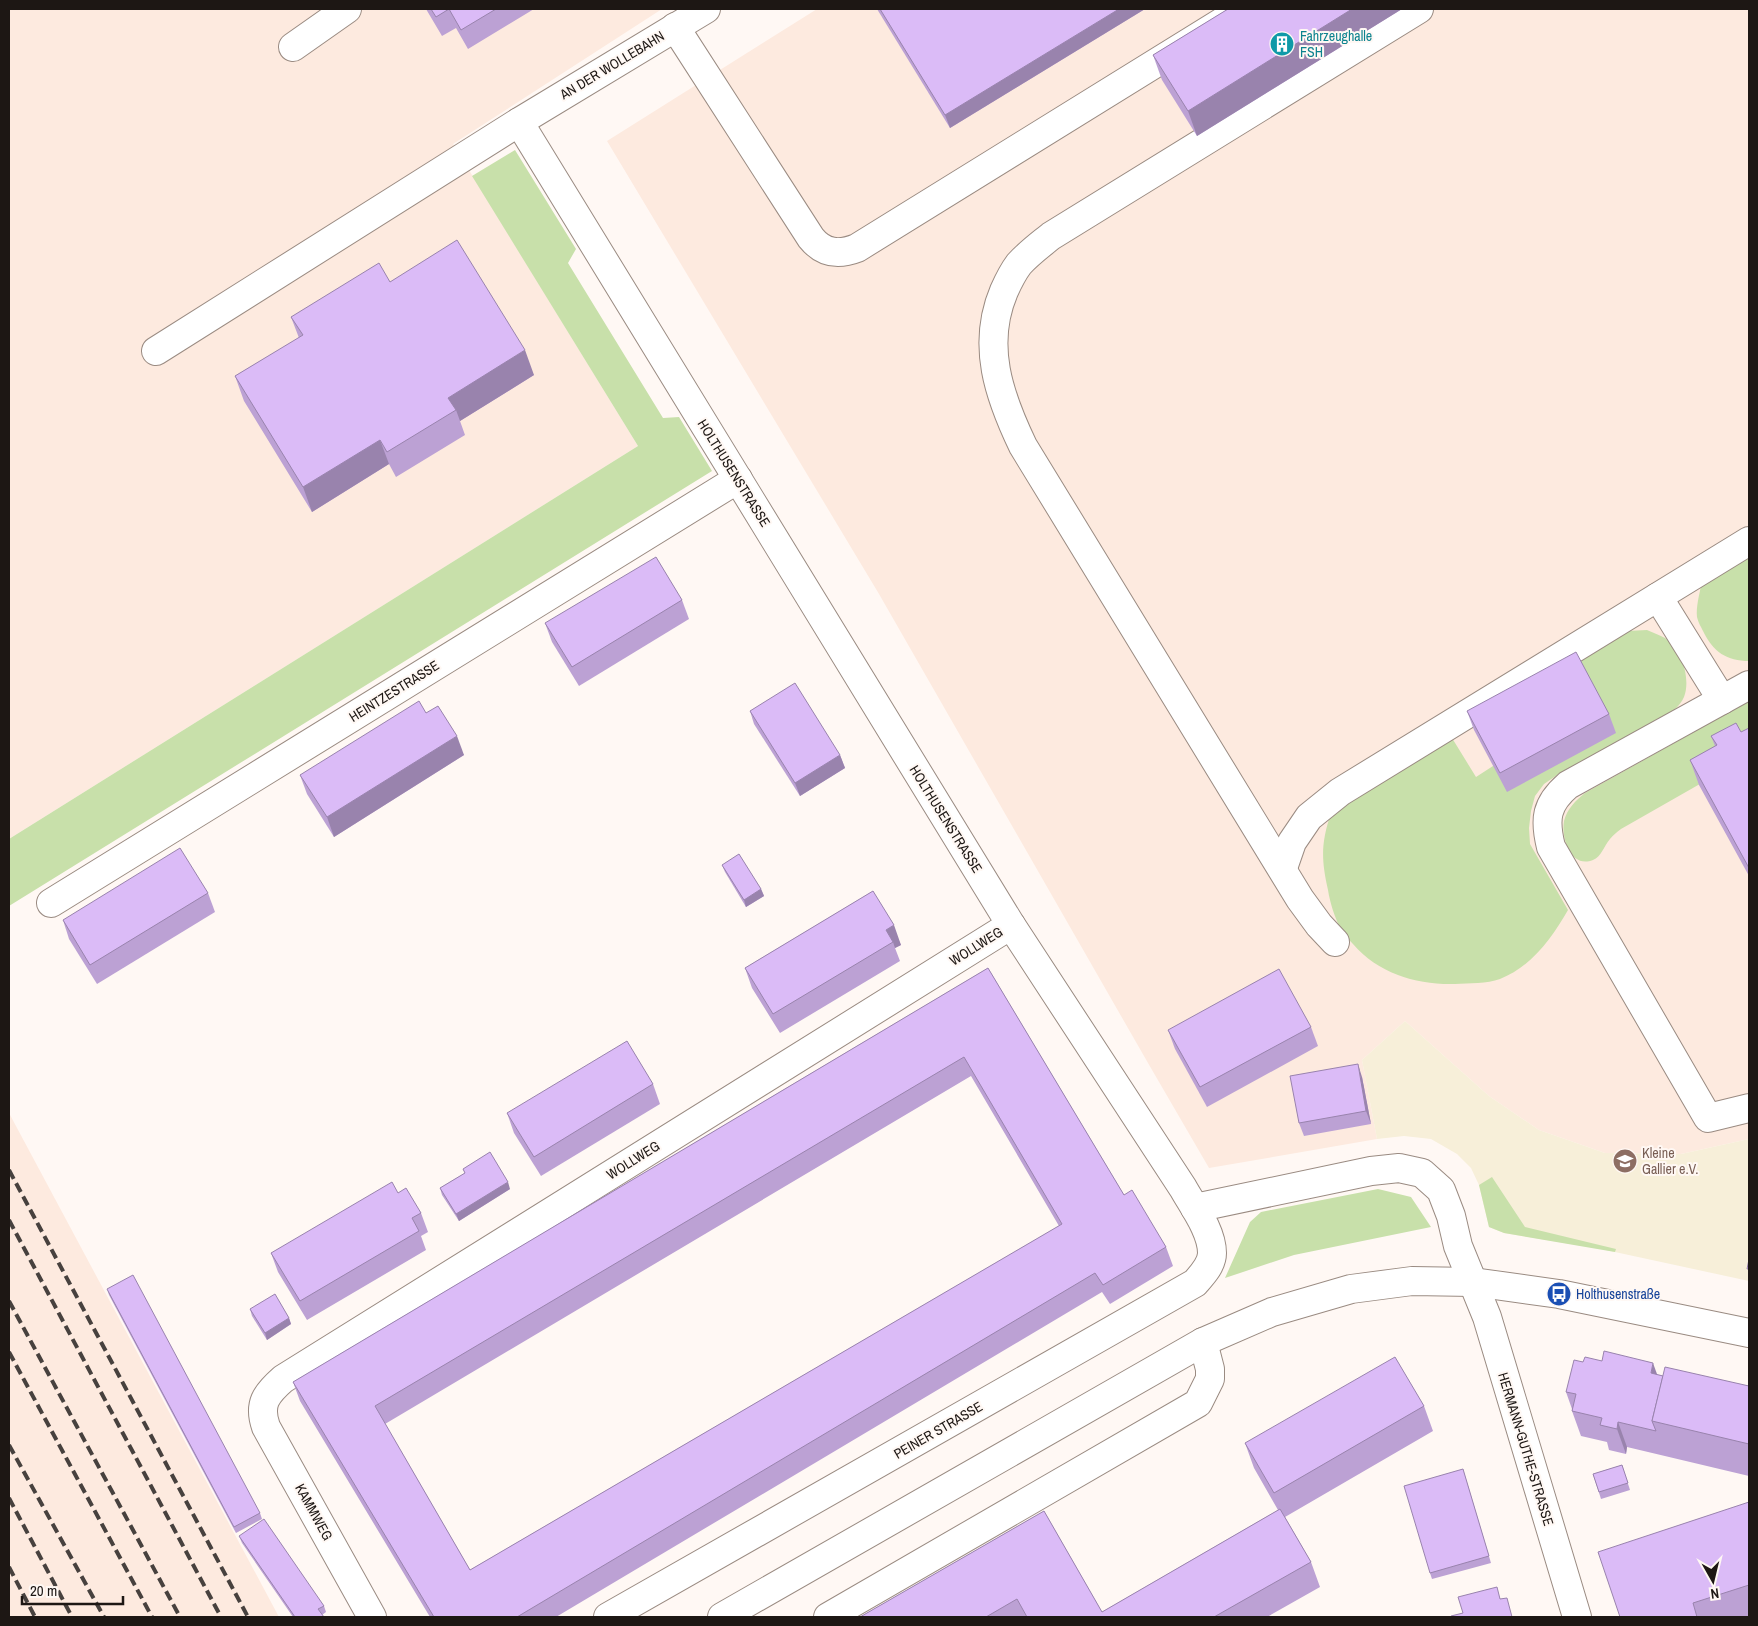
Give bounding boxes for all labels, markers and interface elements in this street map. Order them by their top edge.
street label: AN DER WOLLEBAHN [556,27,667,104]
place label: Fahrzeughalle FSH [1300,27,1372,61]
building icon: Fahrzeughalle FSH [1269,31,1295,57]
street label: HOLTHUSENSTRASSE [694,416,774,530]
street label: HEINTZESTRASSE [346,656,442,726]
street label: HOLTHUSENSTRASSE [906,762,986,876]
street label: WOLLWEG [946,923,1006,969]
street label: WOLLWEG [603,1137,663,1183]
place label: Kleine Gallier e.V. [1642,1144,1698,1178]
school or university icon: Kleine Gallier e.V. [1612,1148,1638,1174]
bus stop icon: Holthusenstraße [1546,1281,1572,1307]
place label: Holthusenstraße [1576,1285,1660,1303]
street label: HERMANN-GUTHE-STRASSE [1494,1370,1558,1528]
street label: PEINER STRASSE [890,1397,986,1463]
street label: KAMMWEG [291,1481,337,1543]
north arrow [1688,1556,1738,1606]
scale bar [22,1574,124,1606]
text: 20 m [30,1580,57,1601]
text: N [1709,1584,1720,1603]

